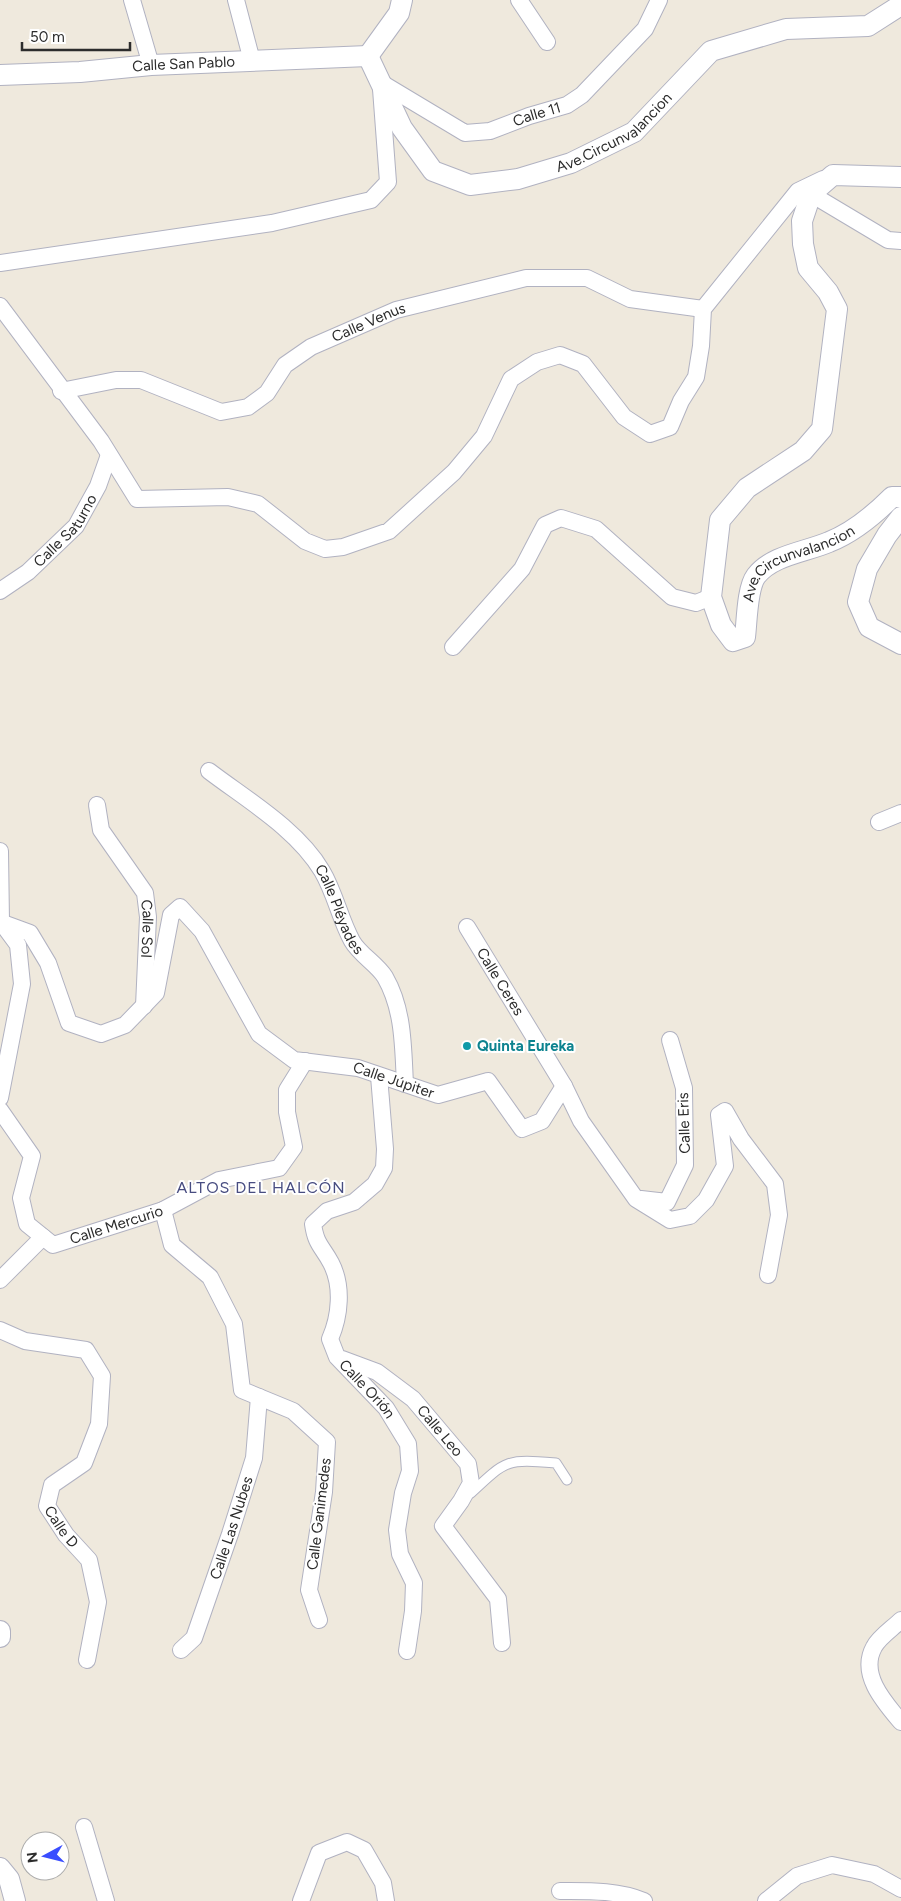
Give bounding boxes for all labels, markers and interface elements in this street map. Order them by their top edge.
scale bar [22,20,130,52]
text: 50 m [30,28,65,46]
street label: Calle San Pablo [131,53,236,76]
street label: Ave.Circunvalancion [554,89,676,176]
street label: Calle 11 [510,98,563,130]
street label: Calle Venus [329,299,407,346]
street label: Calle Saturno [30,491,101,571]
street label: Ave.Circunvalancion [739,522,858,603]
street label: Calle Pléyades [311,861,367,958]
street label: Calle Sol [137,899,157,958]
street label: Calle Ceres [473,944,528,1019]
place label: Quinta Eureka [477,1037,574,1055]
marker: Quinta Eureka [461,1040,473,1052]
street label: Calle Júpiter [351,1058,437,1102]
street label: Calle Eris [674,1092,694,1154]
district label: ALTOS DEL HALCÓN [176,1178,346,1197]
street label: Calle Mercurio [67,1202,165,1248]
street label: Calle Orión [335,1356,399,1422]
street label: Calle Leo [413,1401,467,1460]
street label: Calle Ganimedes [303,1457,335,1571]
street label: Calle Las Nubes [206,1474,257,1582]
street label: Calle D [40,1502,82,1552]
north arrow [20,1831,70,1881]
text: N [23,1851,42,1864]

